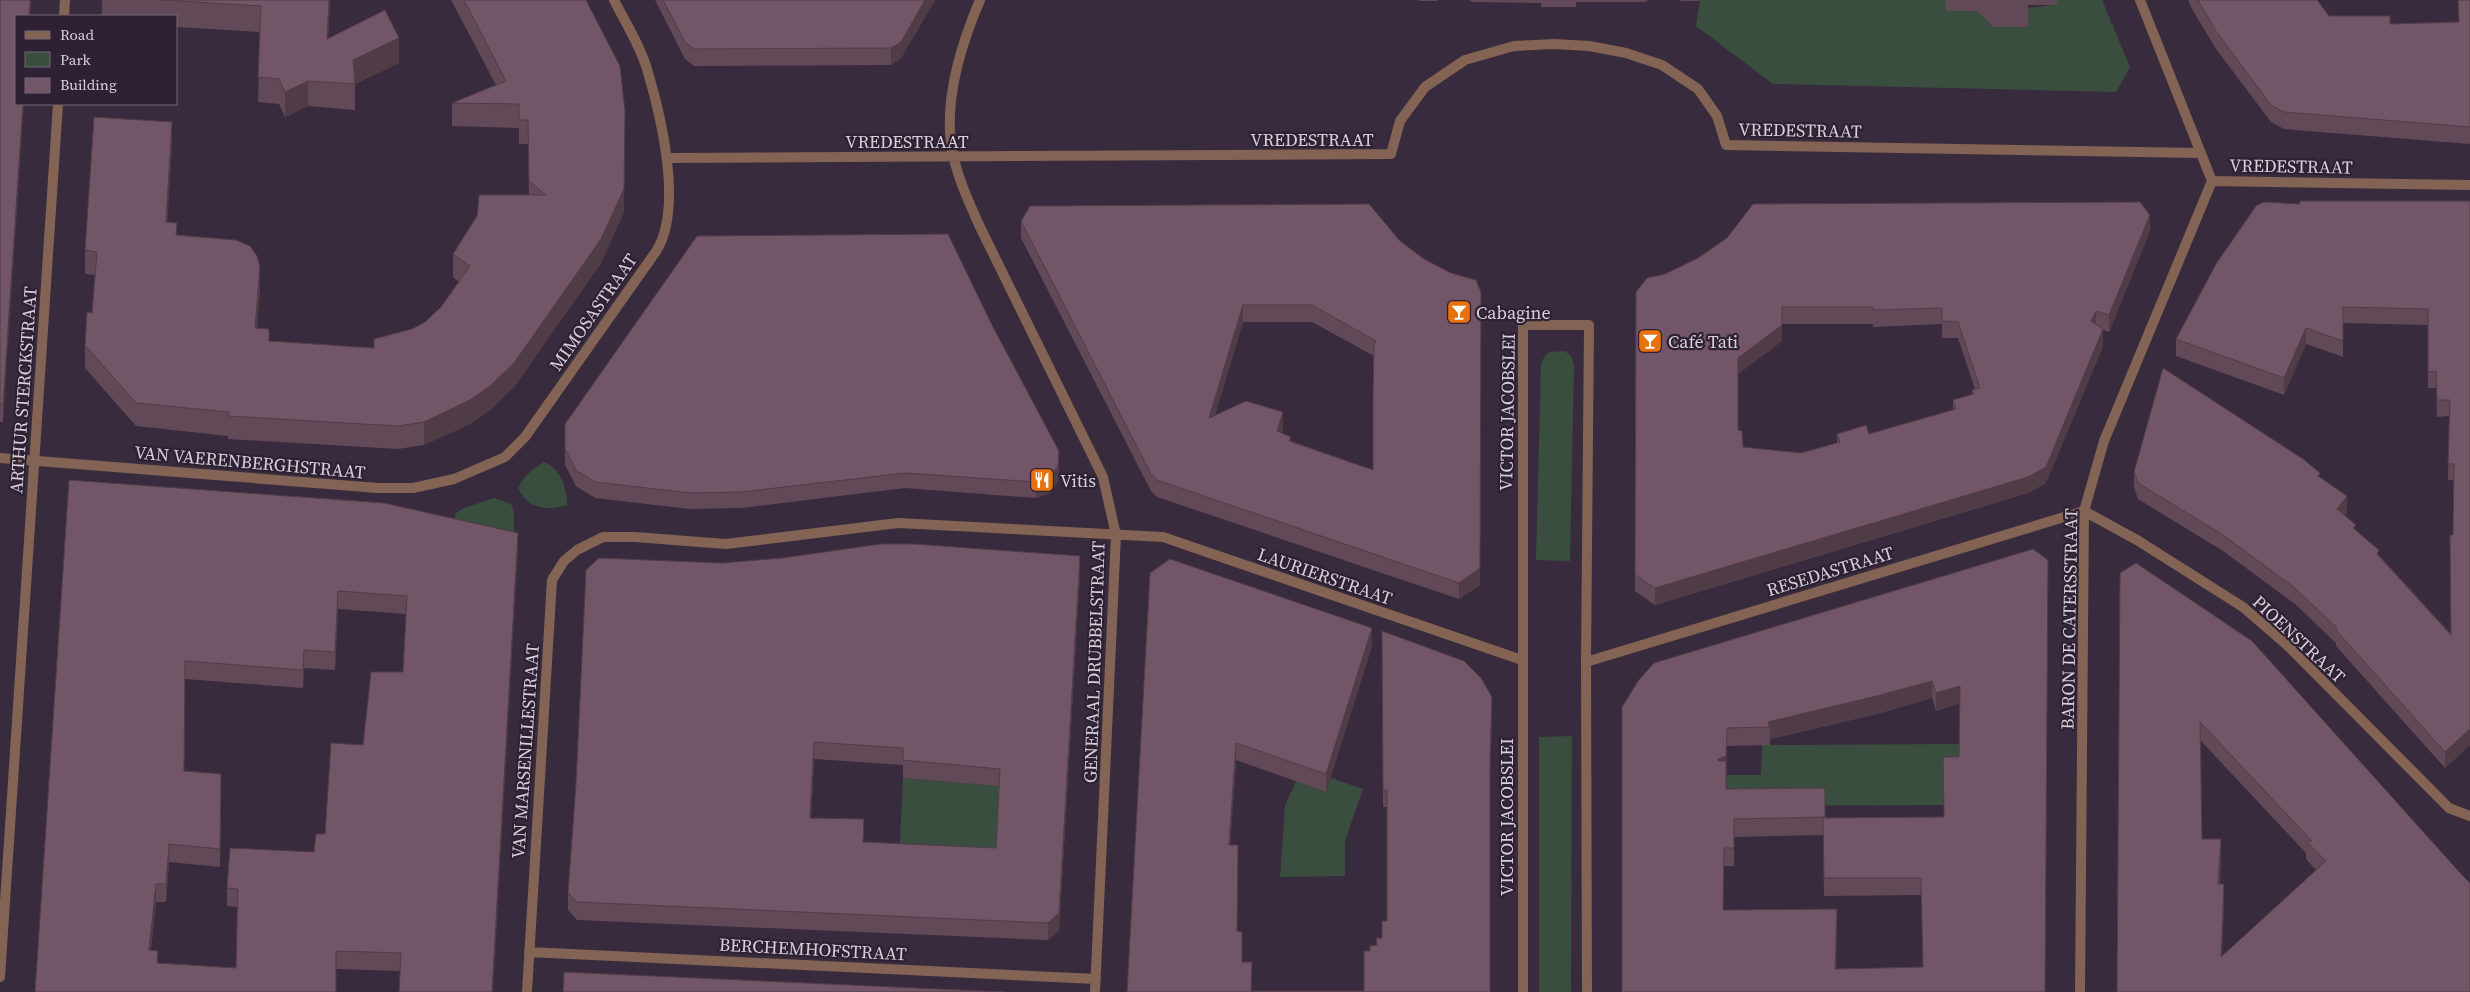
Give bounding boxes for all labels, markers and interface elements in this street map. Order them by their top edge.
legend [15,15,178,105]
text: Road [60,24,94,45]
text: Park [60,49,92,70]
text: Building [60,74,117,95]
street label: VREDESTRAAT [1738,116,1862,144]
street label: VREDESTRAAT [1250,127,1374,152]
street label: VREDESTRAAT [845,129,969,154]
street label: VREDESTRAAT [2229,152,2353,180]
street label: MIMOSASTRAAT [543,248,643,376]
street label: ARTHUR STERCKSTRAAT [3,285,43,495]
bar icon: Cabagine [1446,299,1472,325]
place label: Cabagine [1476,300,1551,325]
bar icon: Café Tati [1637,328,1663,354]
place label: Café Tati [1668,329,1738,354]
street label: VICTOR JACOBSLEI [1493,333,1521,491]
street label: VAN VAERENBERGHSTRAAT [133,439,367,485]
restaurant icon: Vitis [1029,467,1055,493]
place label: Vitis [1060,468,1096,493]
street label: BARON DE CATERSSTRAAT [2055,508,2083,730]
street label: GENERAAL DRUBBELSTRAAT [1077,540,1111,784]
street label: RESEDASTRAAT [1763,540,1897,602]
street label: LAURIERSTRAAT [1254,541,1396,611]
street label: PIOENSTRAAT [2247,589,2351,689]
street label: VAN MARSENILLESTRAAT [505,642,545,860]
street label: VICTOR JACOBSLEI [1494,738,1519,896]
street label: BERCHEMHOFSTRAAT [719,932,908,966]

